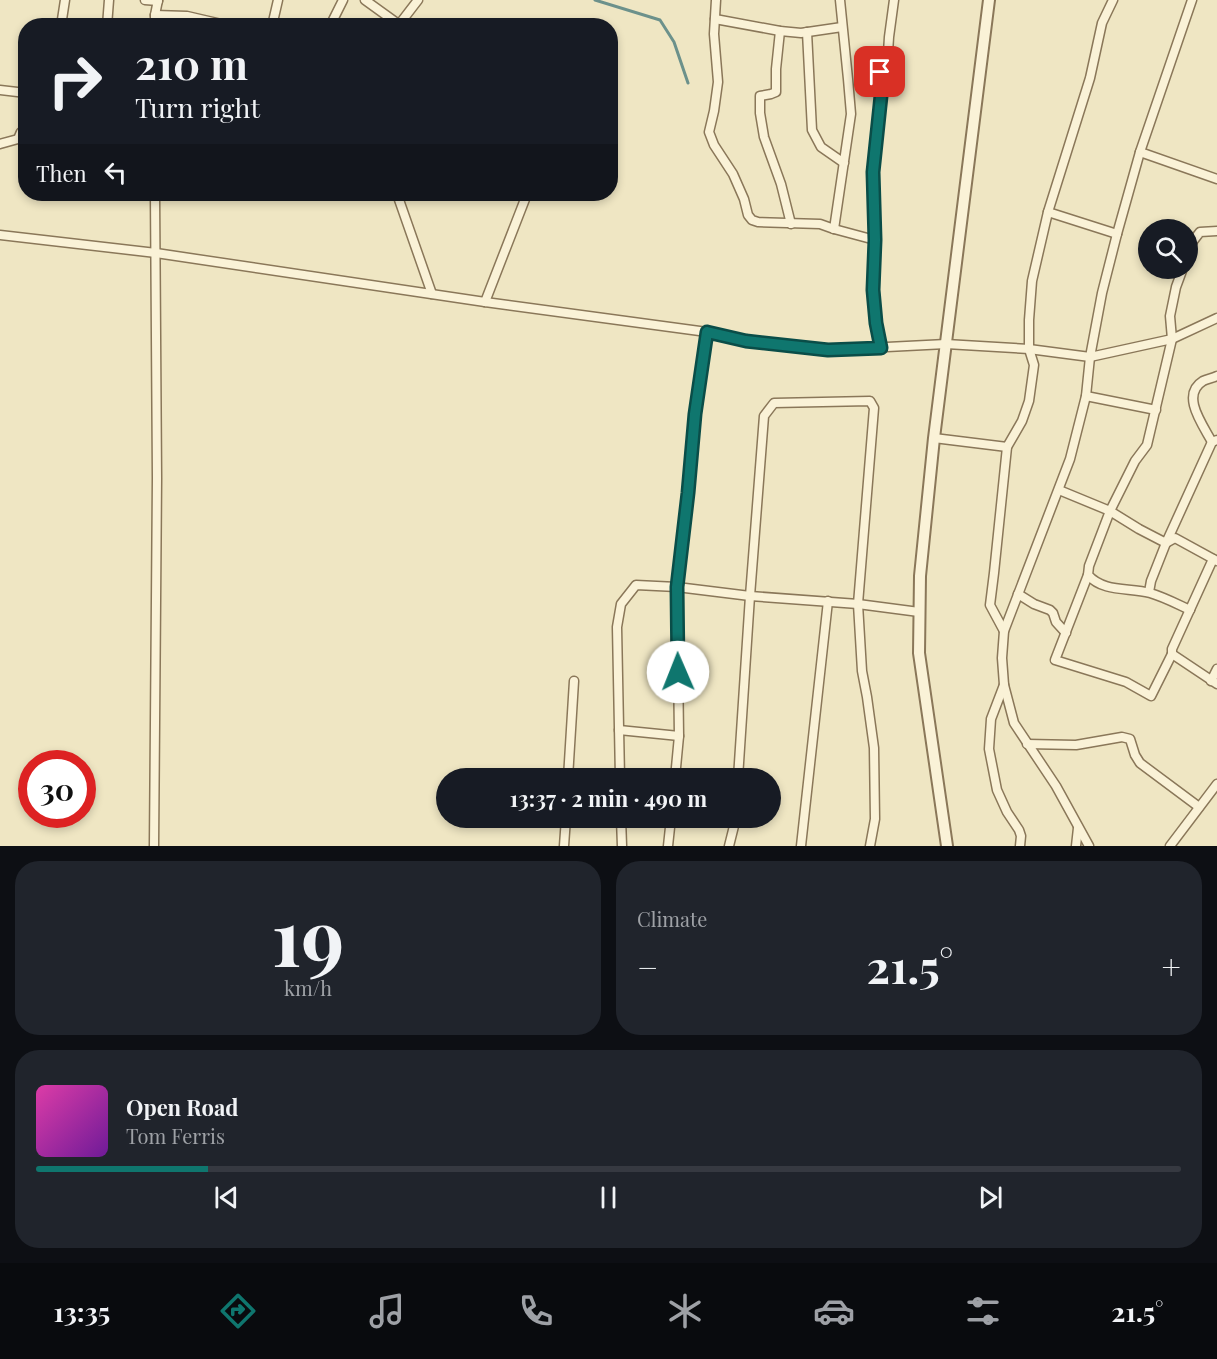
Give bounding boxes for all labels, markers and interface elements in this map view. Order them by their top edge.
text: 210 m [135,35,248,91]
icon: right [36,42,114,120]
pin [854,46,905,97]
icon: arrive [863,55,896,88]
text: Turn right [135,89,260,125]
icon: left [99,156,132,189]
text: Then [36,158,87,188]
map controls [1138,219,1198,279]
button: search [1138,219,1198,279]
position arrow [646,640,710,704]
speed limit sign: 30 [18,750,96,828]
text: 13:37 · 2 min · 490 m [510,783,707,813]
text: 19 [271,883,345,987]
text: Climate [637,905,707,932]
text: 21.5° [867,935,953,995]
text: − [637,944,658,988]
text: + [1162,944,1181,988]
text: km/h [284,974,332,1001]
text: Open Road [126,1092,238,1122]
text: Tom Ferris [126,1122,225,1149]
icon: previous [210,1181,243,1214]
icon: pause [592,1181,625,1214]
icon: next [974,1181,1007,1214]
icon: directions [217,1290,259,1332]
icon: music [366,1290,408,1332]
icon: phone [515,1290,557,1332]
icon: climate [664,1290,706,1332]
icon: car [813,1290,855,1332]
icon: filters [962,1290,1004,1332]
text: 13:35 [54,1293,110,1329]
text: 21.5° [1111,1293,1163,1329]

